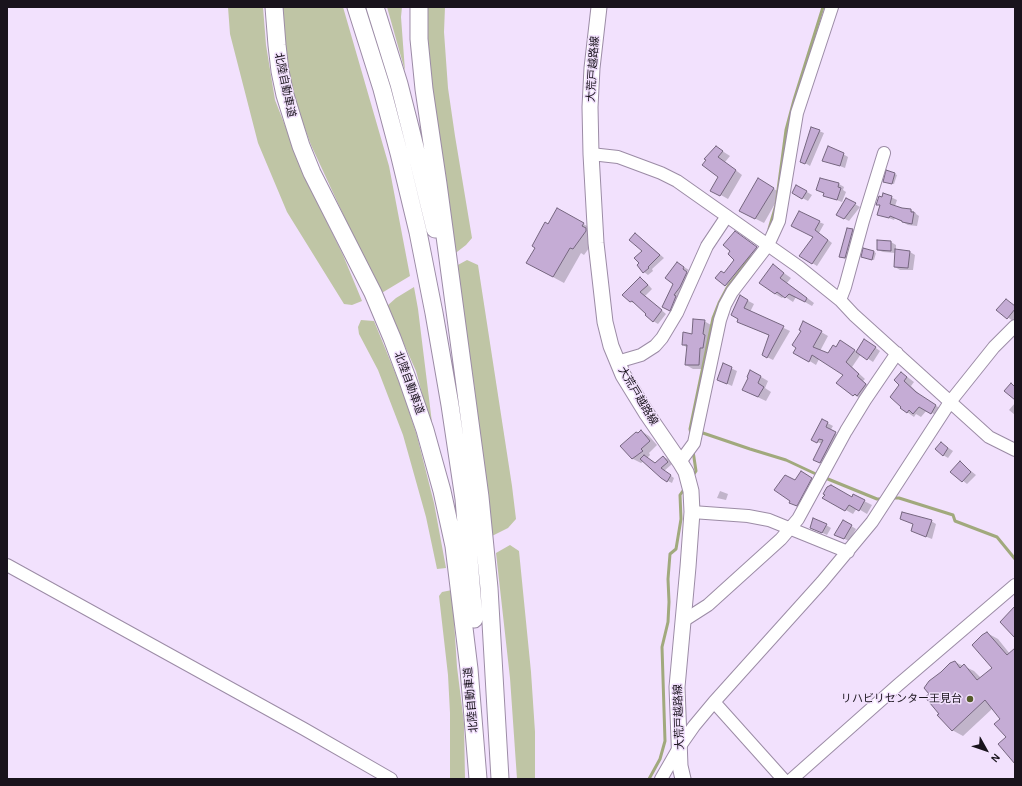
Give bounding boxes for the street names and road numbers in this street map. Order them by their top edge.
street label: 大荒戸越路線 [584,36,602,102]
street label: 北陸自動車道 [272,51,298,119]
street label: 北陸自動車道 [392,350,426,416]
street label: 大荒戸越路線 [615,364,661,428]
street label: 北陸自動車道 [462,667,480,733]
street label: 大荒戸越路線 [671,684,687,750]

